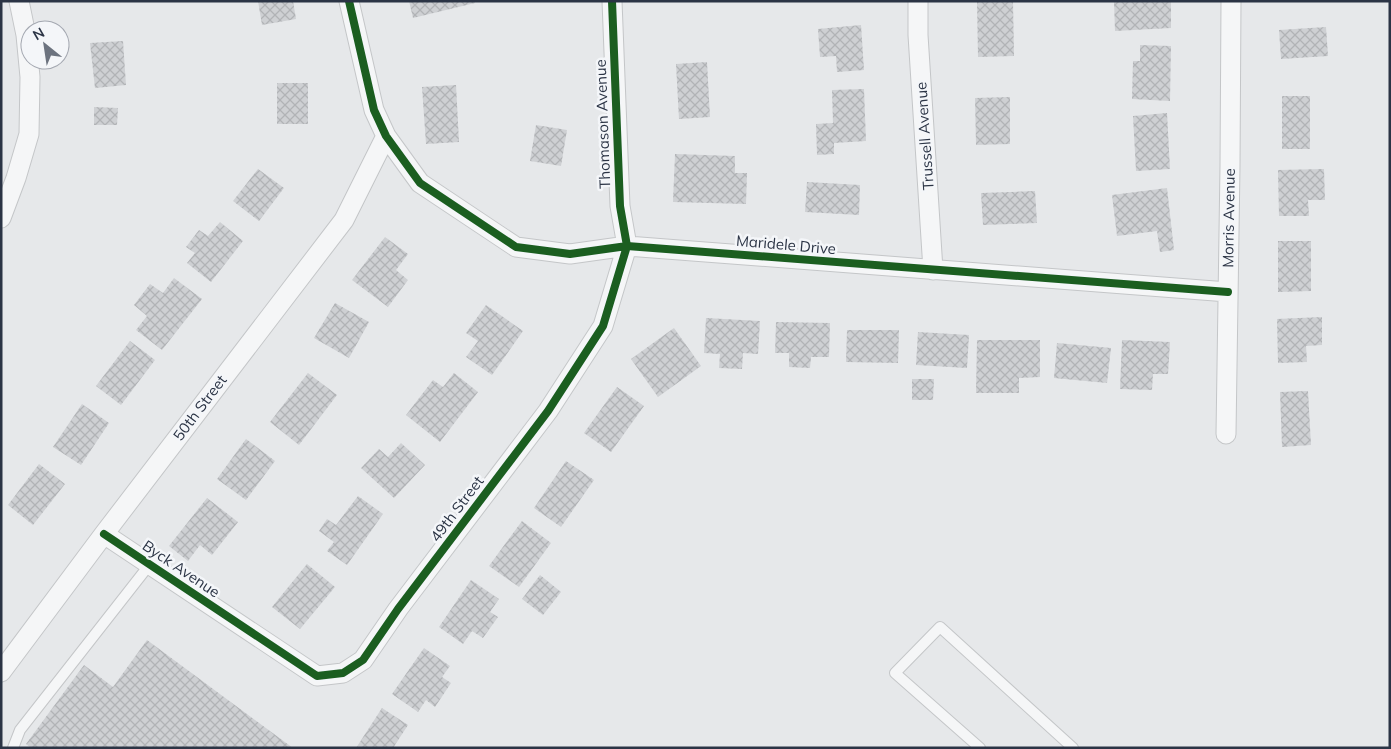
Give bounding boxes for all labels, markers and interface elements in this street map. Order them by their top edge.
north arrow [20,20,70,70]
text: N [29,23,48,44]
street label: Thomason Avenue [591,59,614,189]
street label: Trussell Avenue [911,81,938,191]
street label: Morris Avenue [1218,168,1239,268]
street label: Maridele Drive [735,231,837,258]
street label: 50th Street [169,371,230,444]
street label: 49th Street [426,472,487,545]
street label: Byck Avenue [139,536,224,601]

